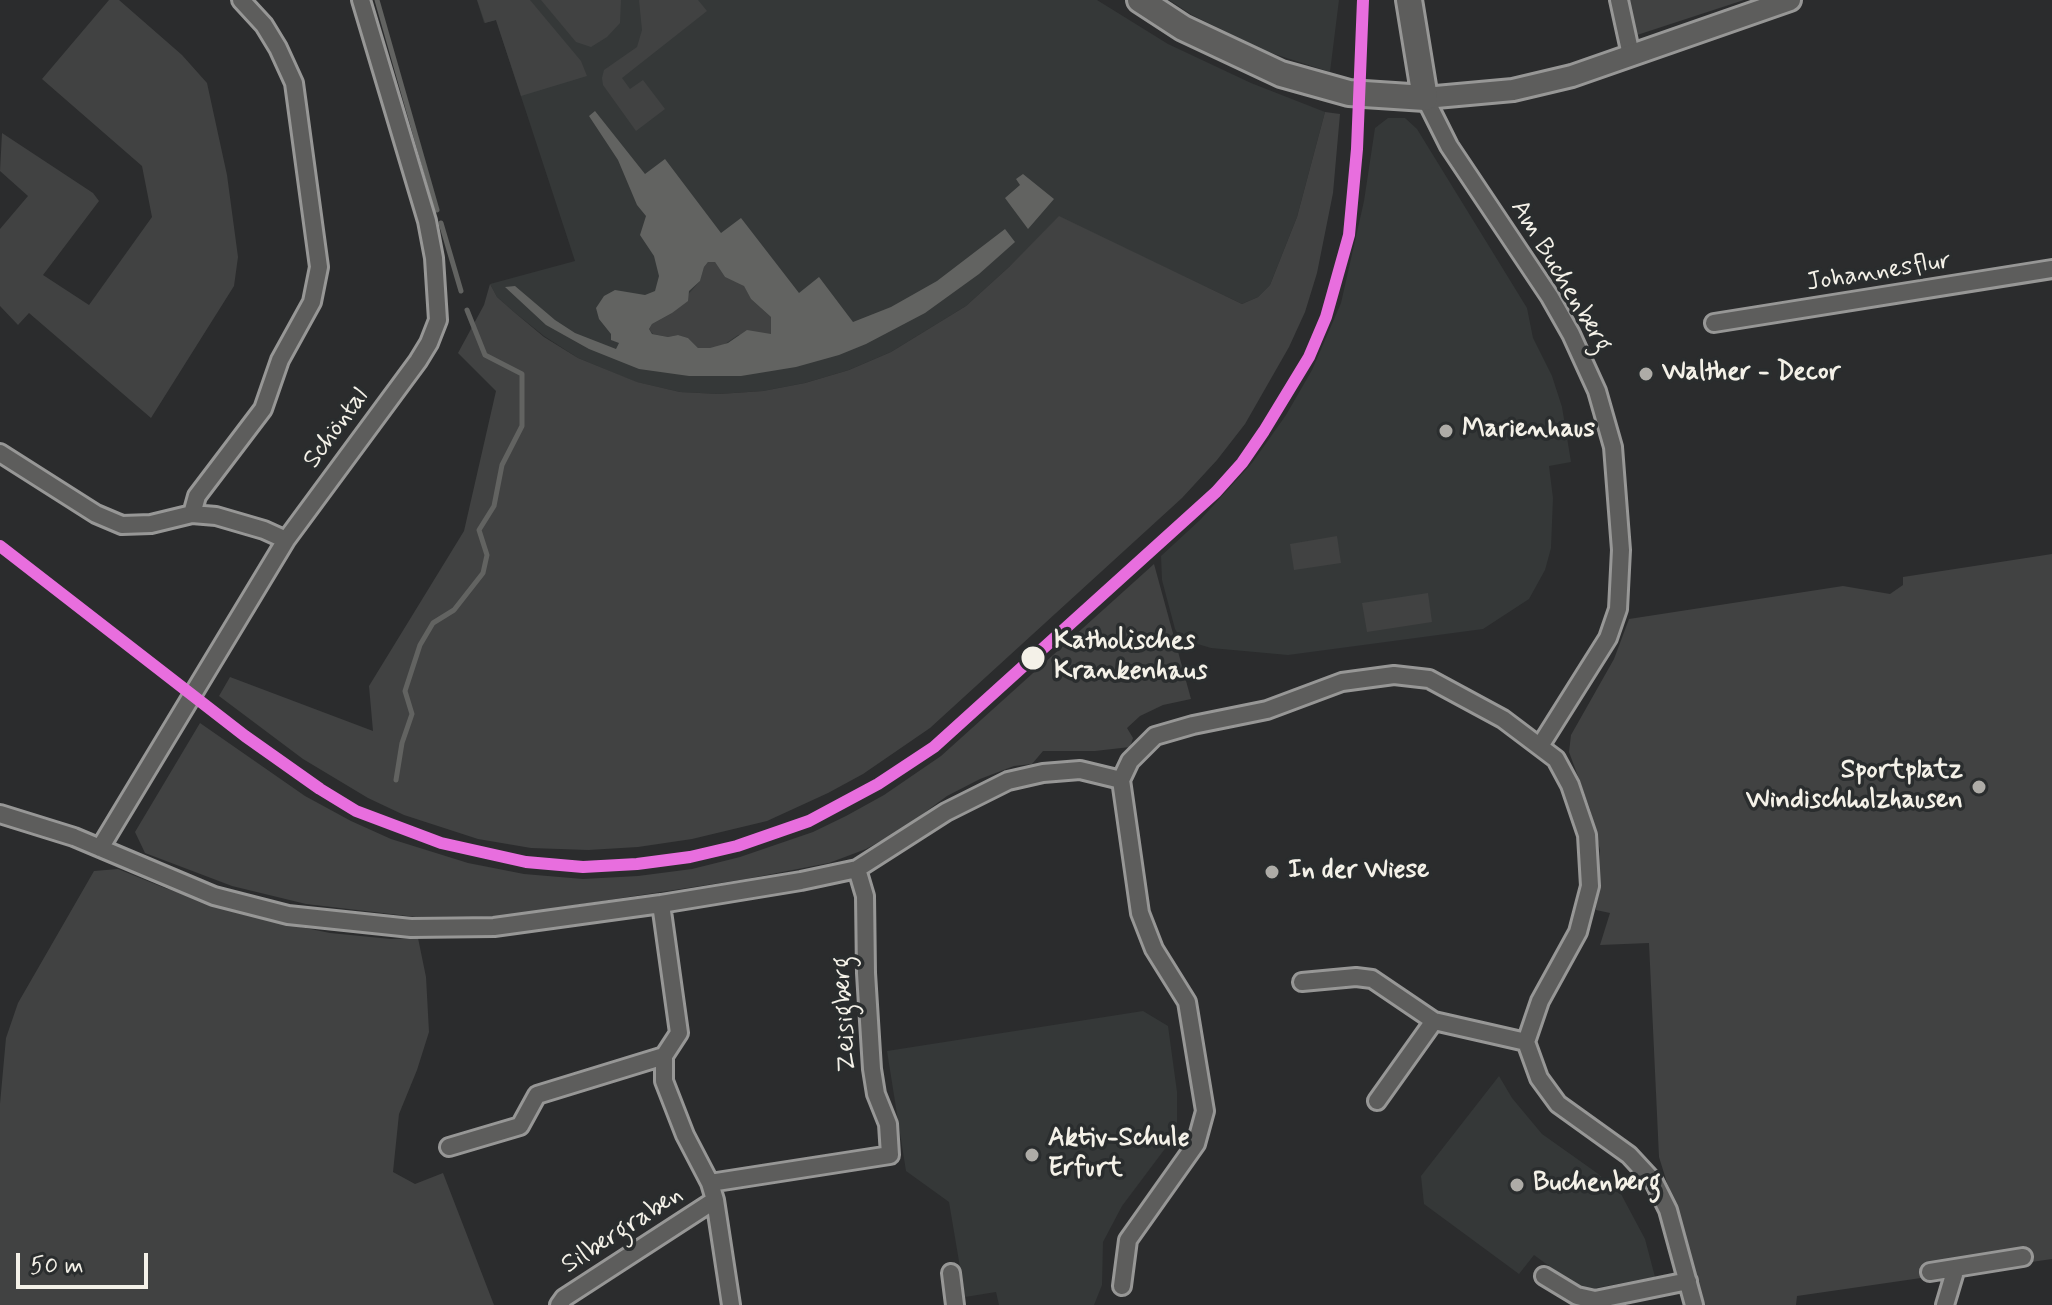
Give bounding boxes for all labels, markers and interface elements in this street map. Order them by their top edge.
street label: Am Buchenberg [1502,195,1618,359]
street label: Johannesflur [1805,246,1953,300]
place label: Walther - Decor [1662,358,1841,390]
marker: Walther - Decor [1637,365,1655,383]
street label: Schöntal [297,383,377,475]
place label: Marienhaus [1462,415,1595,447]
marker: Marienhaus [1437,422,1455,440]
place label: Katholisches Krankenhaus [1054,627,1207,688]
marker: Katholisches Krankenhaus [1019,644,1047,672]
place label: Sportplatz Windischholzhausen [1746,756,1963,818]
marker: Sportplatz Windischholzhausen [1970,778,1988,796]
place label: In der Wiese [1288,856,1429,888]
marker: In der Wiese [1263,863,1281,881]
street label: Zeisigberg [827,955,865,1073]
place label: Aktiv-Schule Erfurt [1048,1124,1190,1186]
marker: Aktiv-Schule Erfurt [1023,1146,1041,1164]
place label: Buchenberg [1533,1169,1661,1201]
marker: Buchenberg [1508,1176,1526,1194]
street label: Silbergraben [556,1180,690,1282]
scale bar [20,1237,152,1287]
text: 50 m [30,1251,84,1282]

